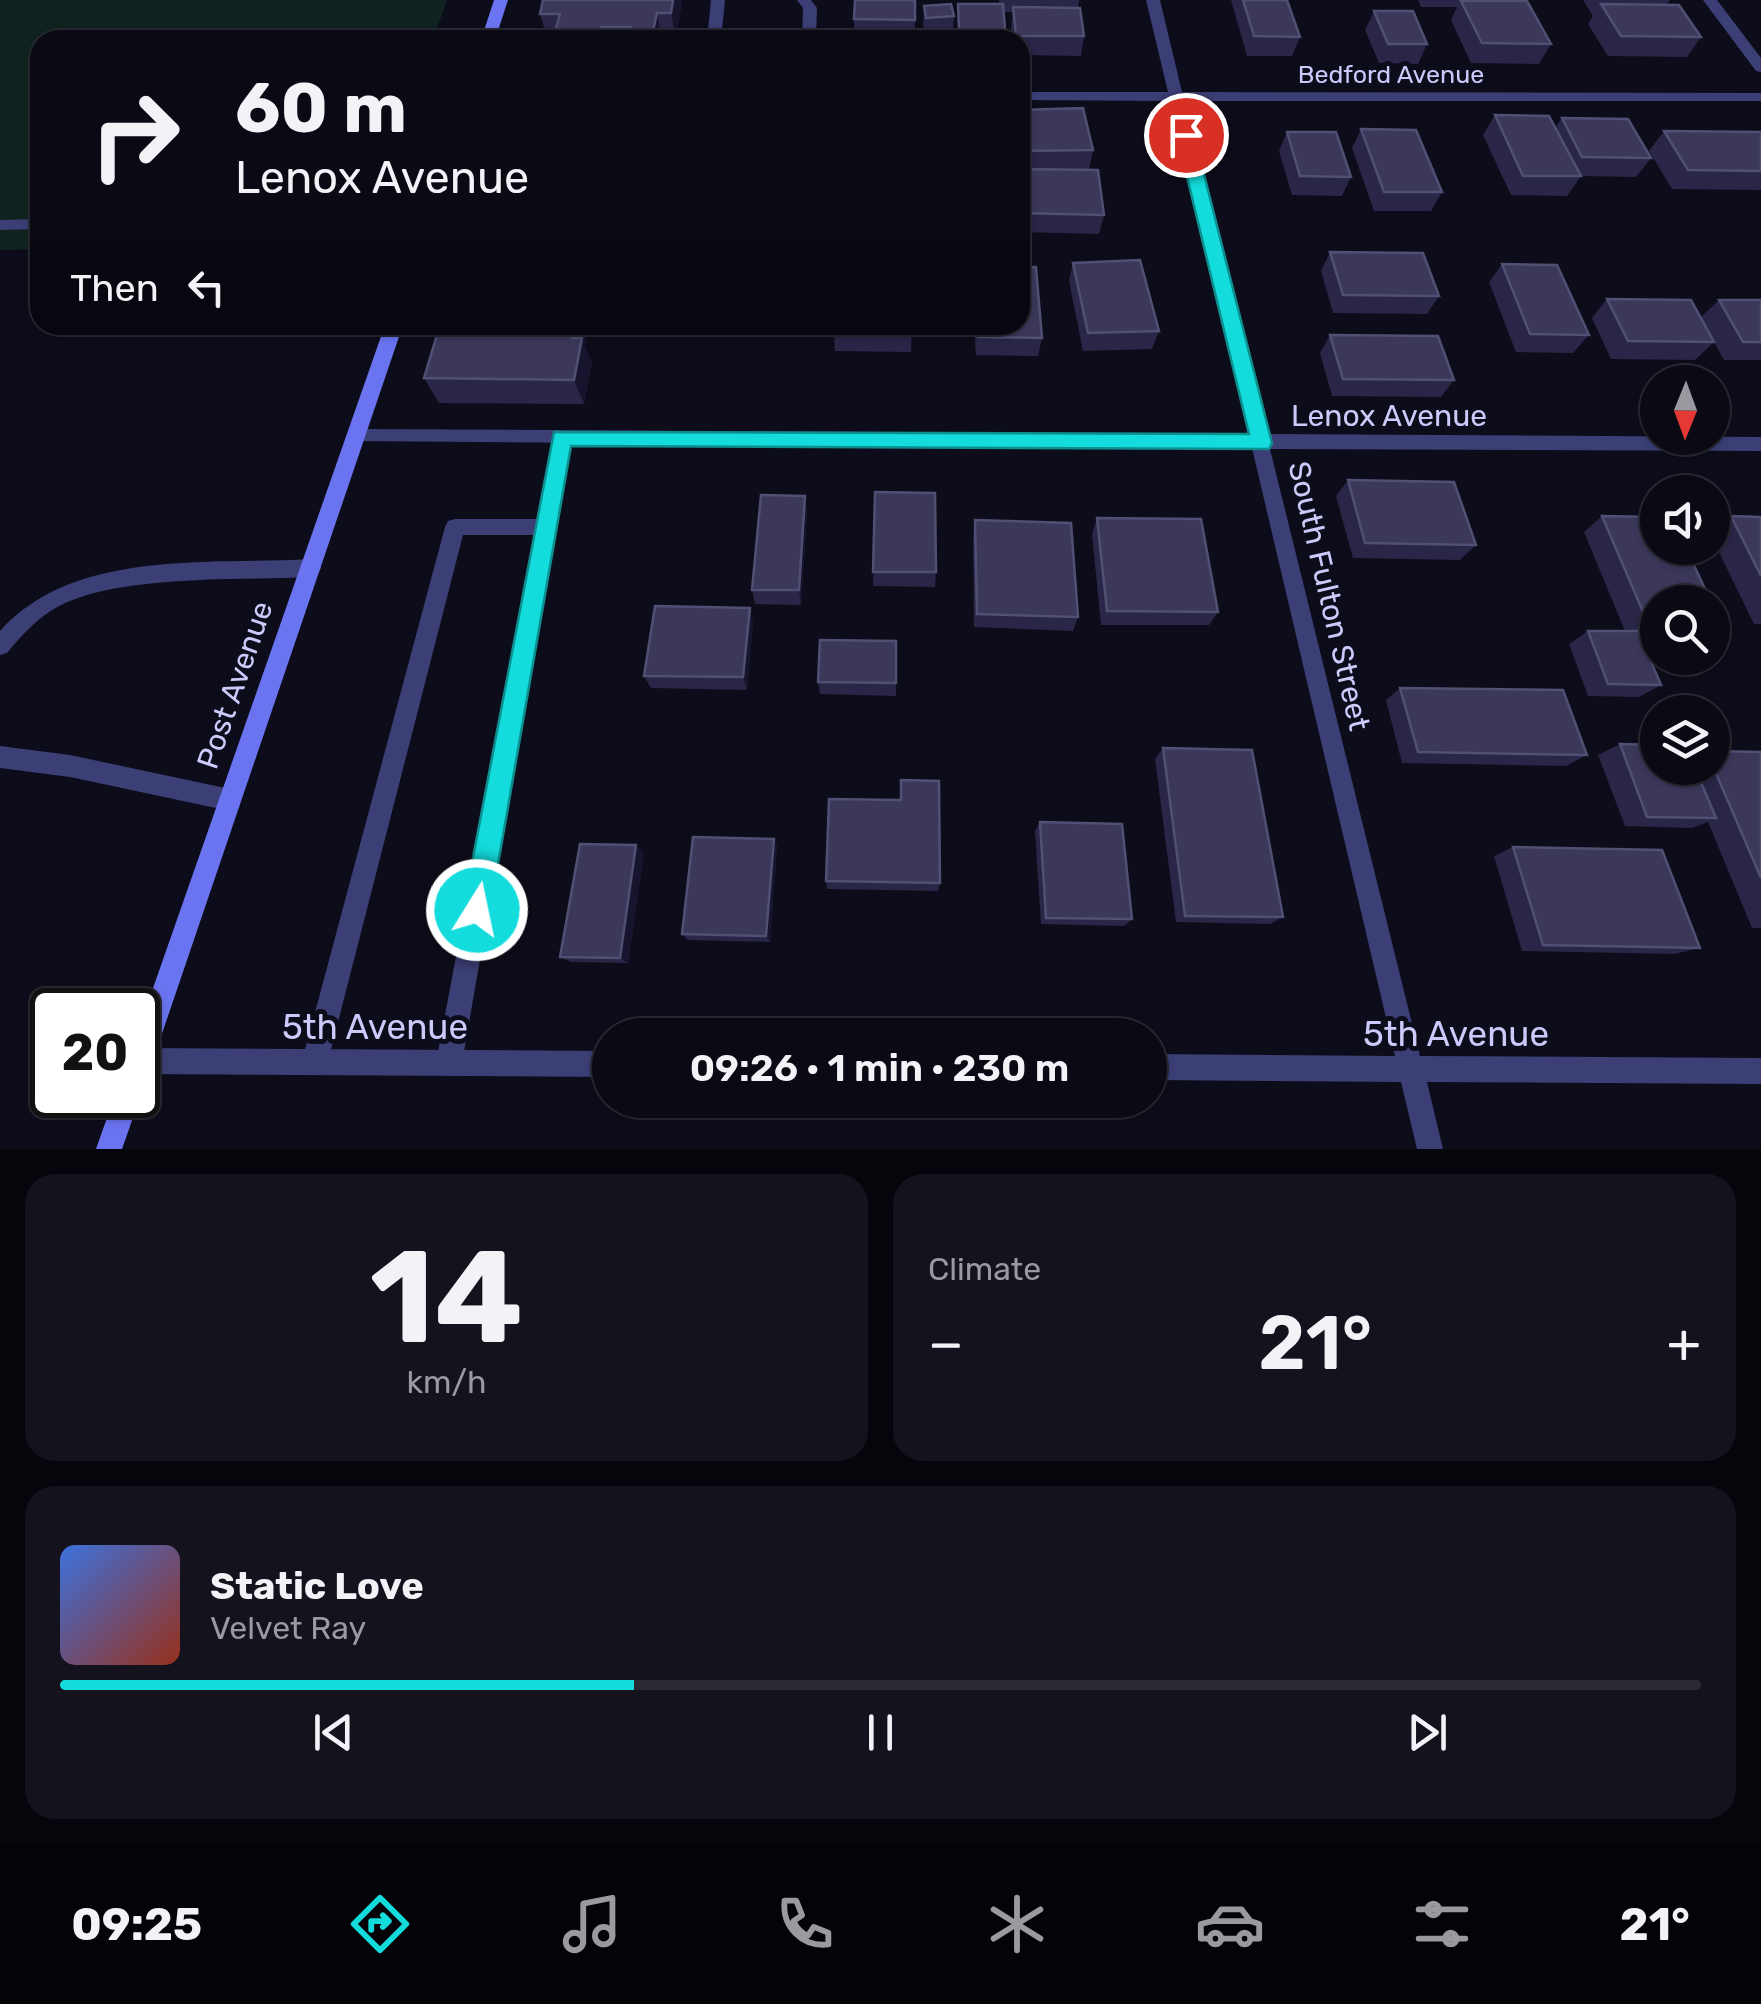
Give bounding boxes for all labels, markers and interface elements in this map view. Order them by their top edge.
street label: Bedford Avenue [1298,60,1484,89]
text: 60 m [235,67,407,150]
icon: right [70,70,200,200]
pin [1144,93,1229,178]
icon: arrive [1159,108,1214,163]
text: Lenox Avenue [235,151,529,204]
icon: left [179,260,234,315]
text: Then [70,265,159,311]
north arrow [1640,365,1730,455]
map controls [1640,365,1730,785]
street label: Lenox Avenue [1291,398,1487,434]
street label: South Fulton Street [1281,458,1378,734]
button: sound [1640,475,1730,565]
button: search [1640,585,1730,675]
street label: Post Avenue [190,596,280,774]
button: layers [1640,695,1730,785]
position arrow [425,858,529,962]
speed limit sign: 20 [30,988,160,1118]
street label: 5th Avenue [282,1006,468,1048]
street label: 5th Avenue [1363,1013,1549,1055]
text: 09:26 · 1 min · 230 m [690,1045,1069,1091]
text: 14 [370,1220,523,1375]
text: Climate [928,1250,1041,1288]
text: 21° [1258,1299,1372,1388]
text: − [928,1311,964,1376]
text: + [1667,1311,1701,1376]
text: km/h [407,1363,486,1401]
text: Static Love [210,1563,424,1609]
text: Velvet Ray [210,1609,366,1647]
icon: previous [306,1705,361,1760]
icon: pause [853,1705,908,1760]
icon: next [1400,1705,1455,1760]
icon: directions [345,1889,415,1959]
icon: music [557,1889,627,1959]
icon: phone [770,1889,840,1959]
icon: climate [982,1889,1052,1959]
icon: car [1195,1889,1265,1959]
icon: filters [1407,1889,1477,1959]
text: 09:25 [71,1898,202,1951]
text: 21° [1620,1898,1690,1951]

